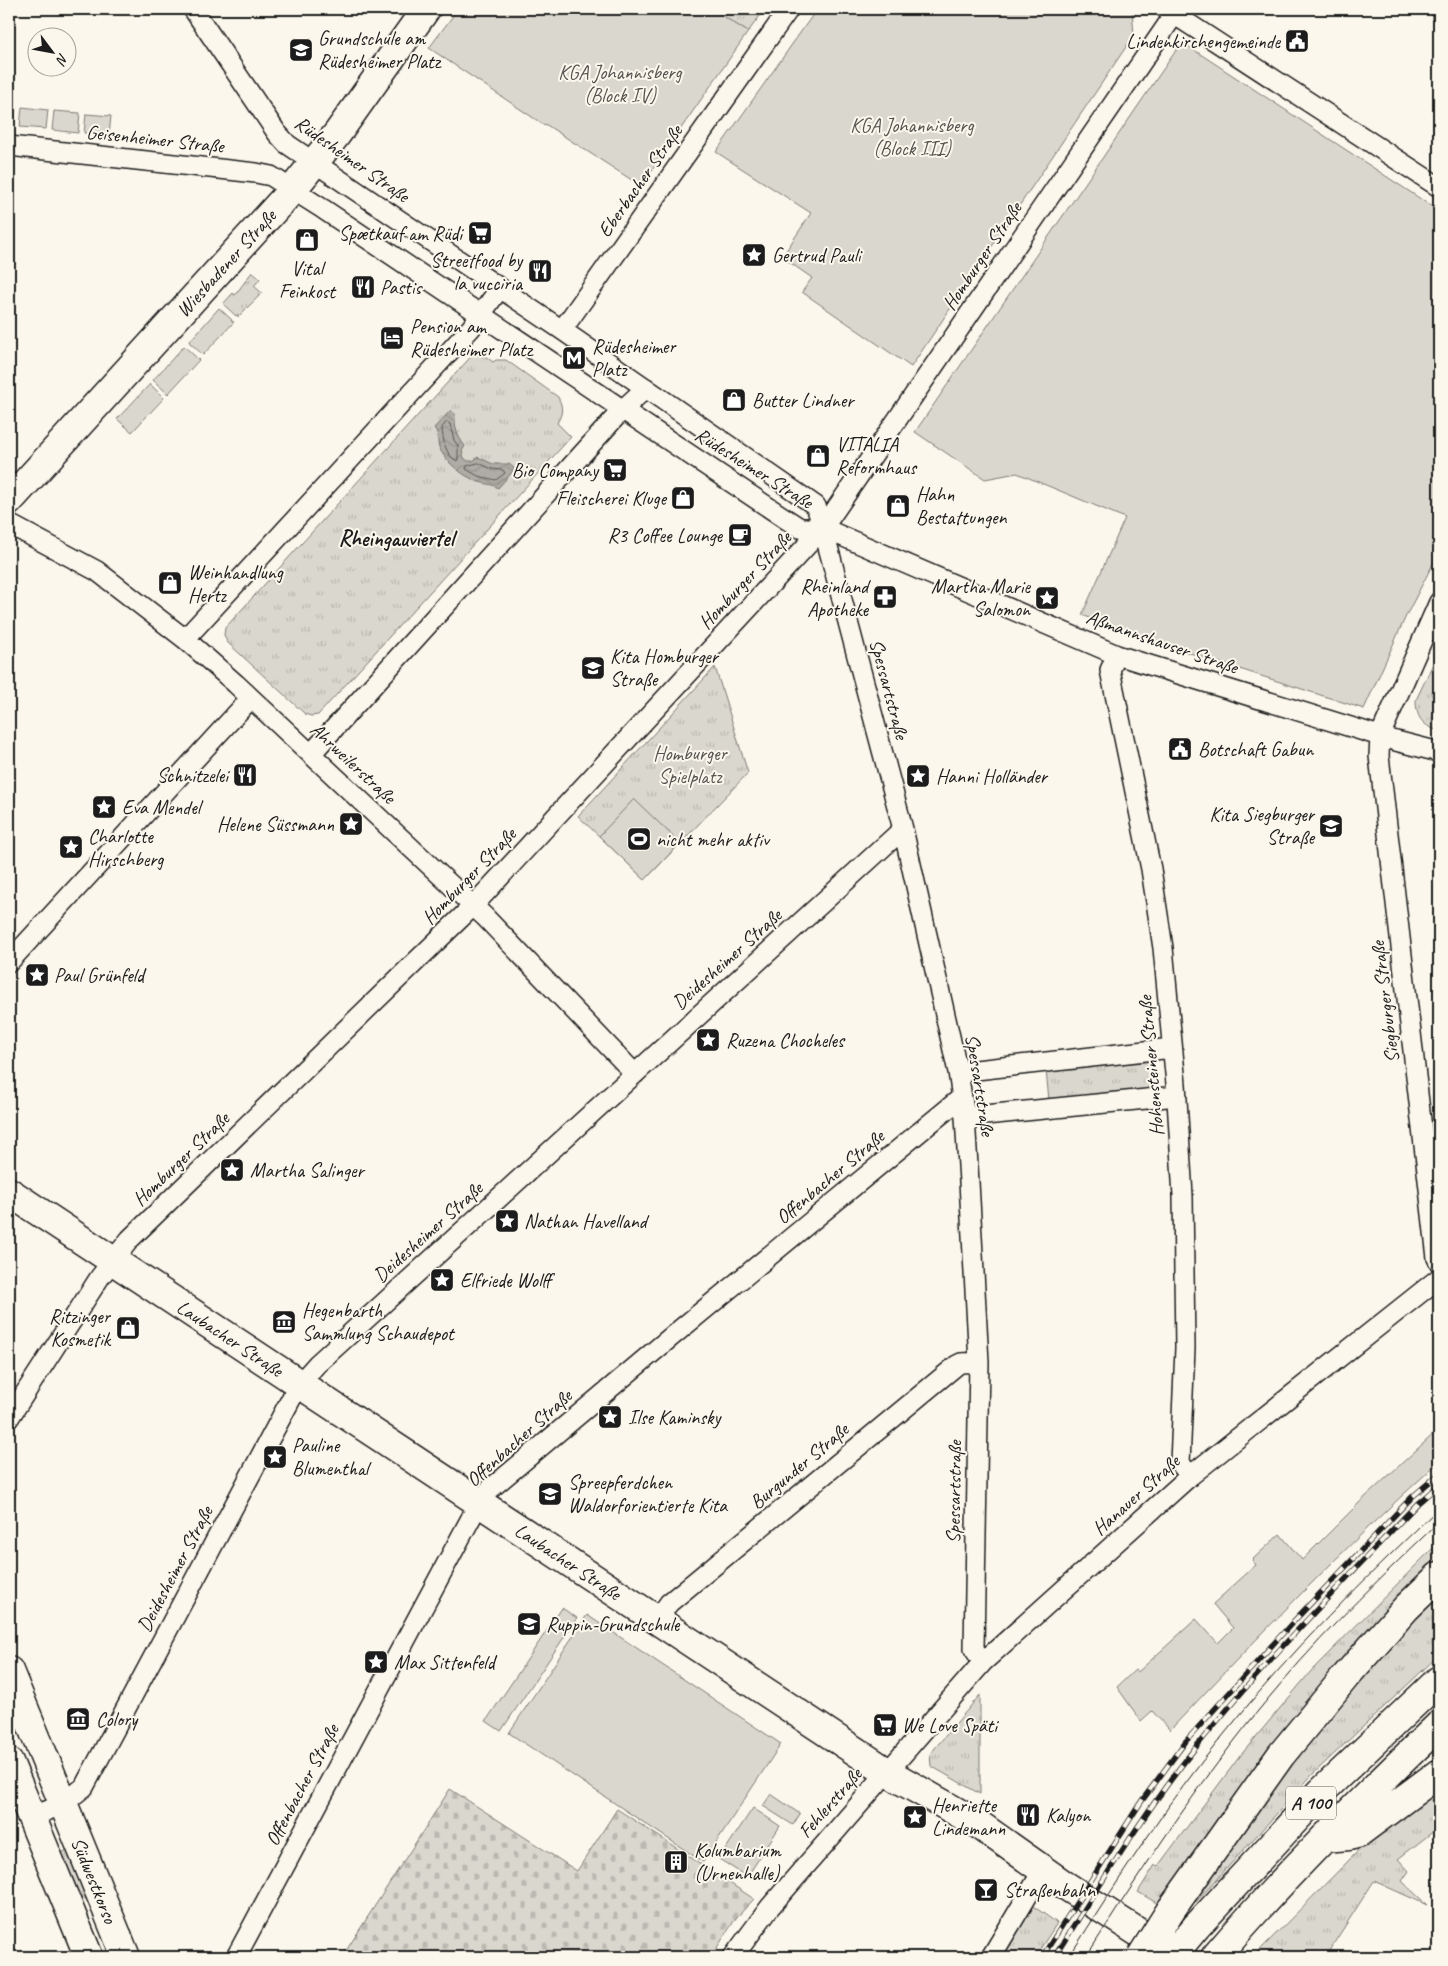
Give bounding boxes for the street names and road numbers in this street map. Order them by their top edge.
street label: Rüdesheimer Straße [290,110,415,209]
street label: Geisenheimer Straße [85,119,226,159]
street label: Eberbacher Straße [592,119,689,242]
street label: Homburger Straße [937,196,1028,315]
street label: Wiesbadener Straße [170,203,282,322]
street label: Rüdesheimer Straße [690,422,819,515]
street label: Homburger Straße [693,525,798,634]
street label: Aßmannshauser Straße [1083,604,1242,680]
street label: Spessartstraße [864,636,915,743]
street label: Ahrweilerstraße [305,717,402,810]
street label: Homburger Straße [417,821,522,930]
street label: Deidesheimer Straße [667,902,788,1015]
street label: Siegburger Straße [1365,938,1405,1064]
street label: Hohensteiner Straße [1132,993,1170,1137]
street label: Spessartstraße [960,1032,1001,1139]
street label: Homburger Straße [127,1106,236,1211]
street label: Offenbacher Straße [771,1123,891,1230]
street label: Deidesheimer Straße [368,1175,489,1288]
street label: Laubacher Straße [172,1294,289,1383]
street label: Offenbacher Straße [461,1383,578,1492]
street label: Burgunder Straße [744,1416,855,1515]
street label: Spessartstraße [941,1439,967,1543]
street label: Hanauer Straße [1087,1448,1186,1541]
street label: Deidesheimer Straße [131,1501,219,1636]
street label: Laubacher Straße [510,1517,627,1606]
street label: Offenbacher Straße [259,1719,345,1850]
street label: Fehlerstraße [793,1762,868,1843]
road number: A 100 [1286,1786,1336,1820]
street label: Südwestkorso [66,1833,124,1928]

